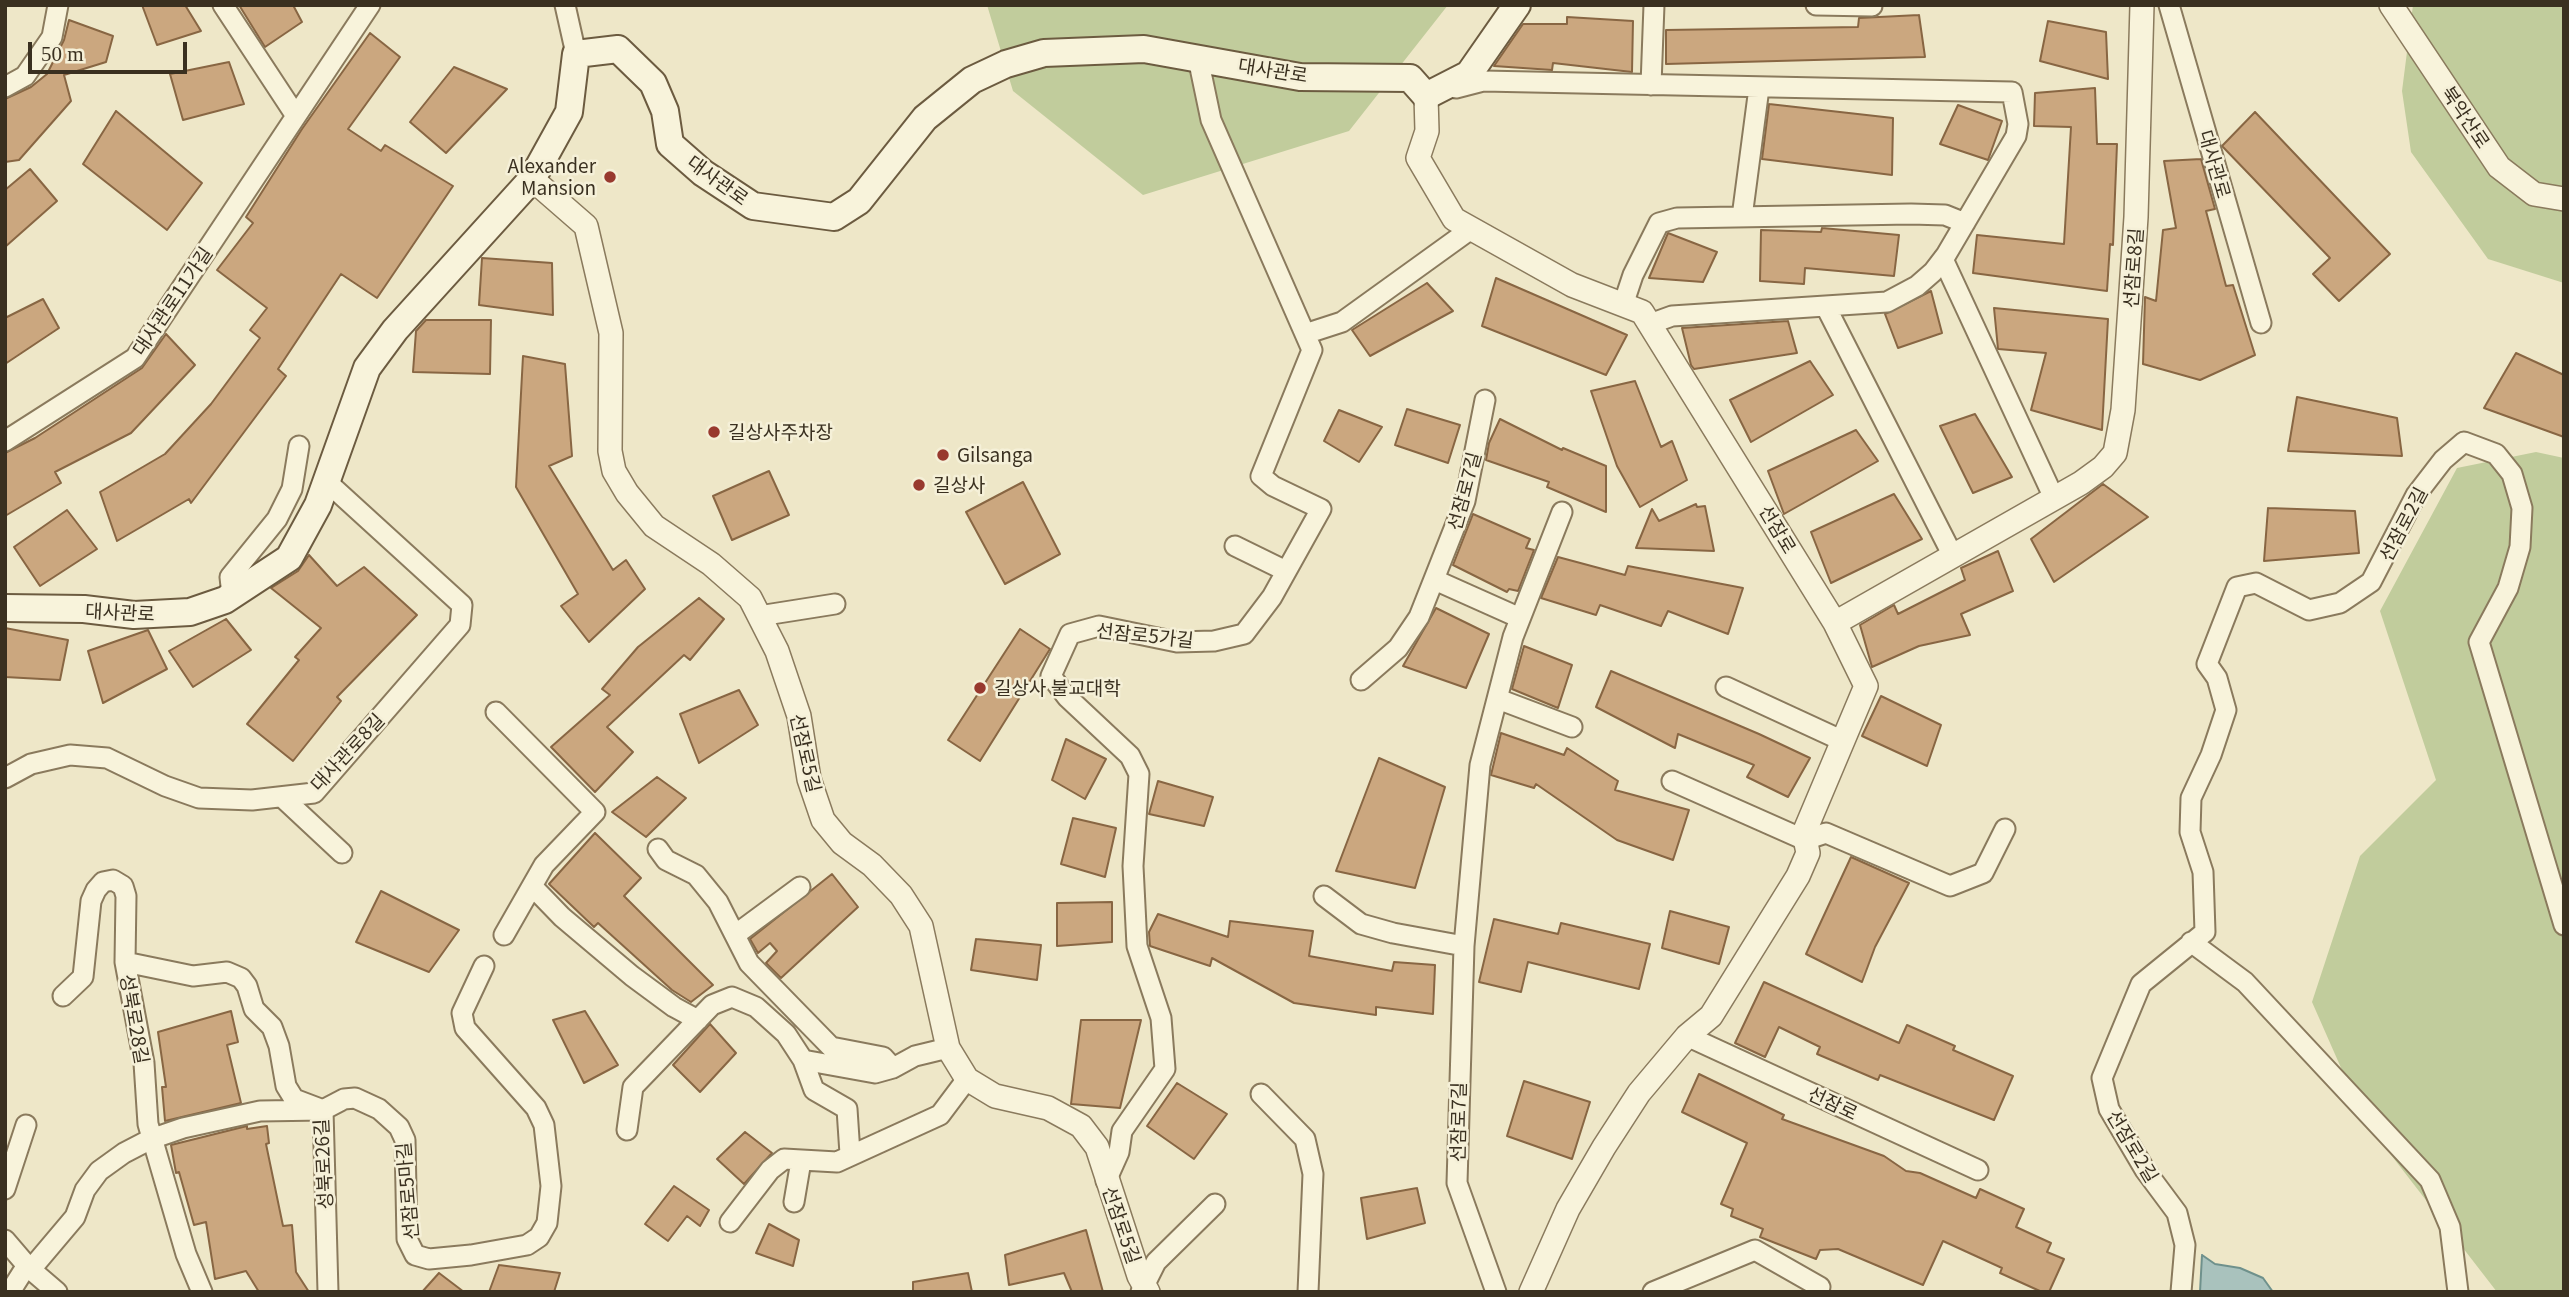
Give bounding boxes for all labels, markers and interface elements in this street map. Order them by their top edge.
scale bar [32,28,191,72]
text: 50 m [41,42,84,66]
street label: 대사관로 [1237,53,1309,87]
street label: 북악산로 [2437,82,2495,152]
street label: 대사관로 [2194,127,2236,201]
street label: 대사관로 [683,150,753,210]
place label: Alexander Mansion [508,155,596,199]
marker: Alexander Mansion [602,169,618,185]
street label: 선잠로8길 [2119,227,2147,309]
street label: 대사관로11가길 [127,242,217,360]
place label: 길상사주차장 [728,421,833,443]
marker: 길상사주차장 [706,424,722,440]
place label: Gilsanga [957,444,1033,466]
marker: Gilsanga [935,447,951,463]
street label: 선잠로7길 [1443,449,1485,533]
place label: 길상사 [933,474,985,496]
marker: 길상사 [911,477,927,493]
street label: 선잠로2길 [2374,483,2432,565]
street label: 선잠로 [1755,501,1801,557]
street label: 대사관로 [84,599,156,625]
street label: 선잠로5가길 [1095,619,1195,651]
place label: 길상사 불교대학 [994,677,1121,699]
marker: 길상사 불교대학 [972,680,988,696]
street label: 대사관로8길 [305,708,389,796]
street label: 선잠로5길 [786,711,826,795]
street label: 성북로28길 [116,972,154,1066]
street label: 선잠로7길 [1446,1082,1470,1162]
street label: 선잠로 [1804,1082,1862,1124]
street label: 선잠로2길 [2103,1106,2163,1186]
street label: 성북로26길 [309,1118,337,1210]
street label: 선잠로5마길 [391,1141,423,1241]
street label: 선잠로5길 [1098,1183,1146,1267]

